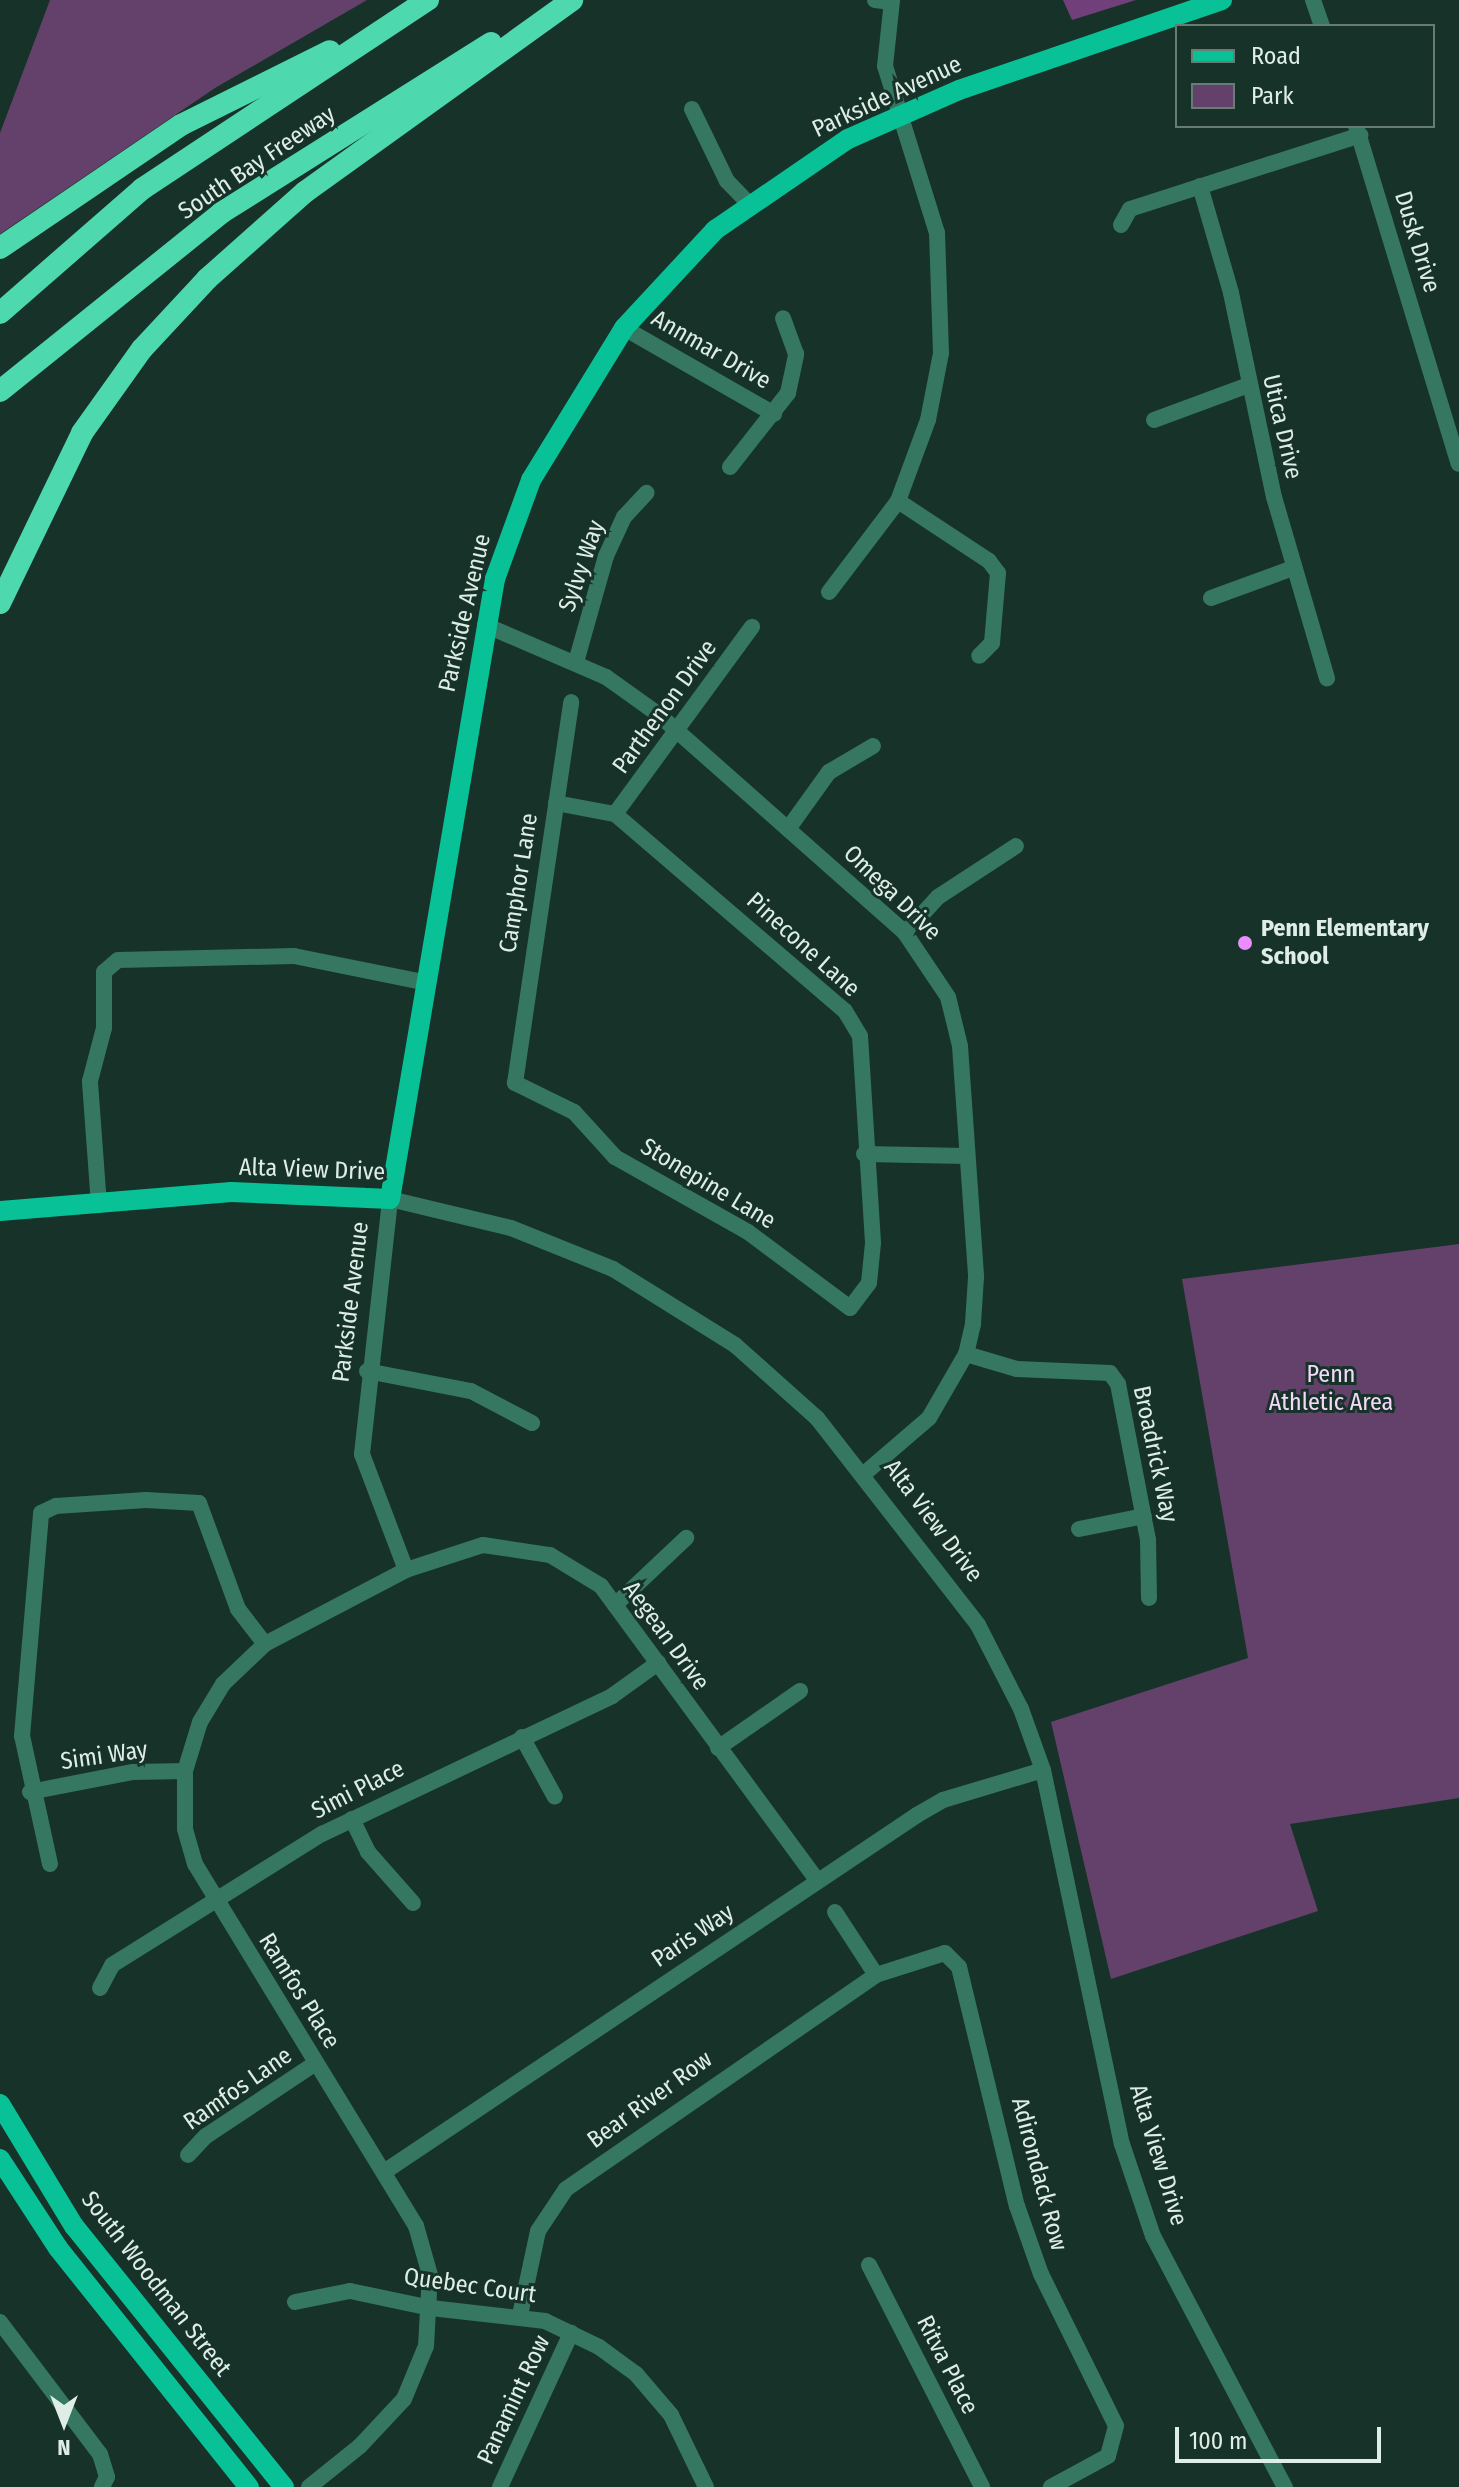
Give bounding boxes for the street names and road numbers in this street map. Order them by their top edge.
street label: Parkside Avenue [808,50,966,144]
street label: South Bay Freeway [173,100,341,226]
street label: Dusk Drive [1388,188,1446,296]
street label: Annmar Drive [646,304,776,396]
street label: Utica Drive [1256,372,1308,482]
street label: Sylvy Way [553,516,611,616]
street label: Parkside Avenue [433,531,497,695]
street label: Parthenon Drive [607,635,723,779]
street label: Camphor Lane [494,811,544,955]
street label: Omega Drive [837,839,947,947]
street label: Pinecone Lane [740,887,866,1003]
street label: Stonepine Lane [635,1132,781,1236]
street label: Alta View Drive [238,1153,386,1187]
street label: Parkside Avenue [327,1220,375,1384]
street label: Broadrick Way [1126,1383,1184,1525]
street label: Alta View Drive [877,1454,989,1588]
street label: Aegean Drive [617,1576,715,1696]
street label: Simi Way [59,1736,149,1776]
street label: Simi Place [307,1754,409,1826]
street label: Paris Way [647,1898,739,1974]
street label: Ramfos Place [252,1928,346,2054]
street label: Ramfos Lane [178,2041,298,2137]
street label: Bear River Row [582,2045,718,2155]
street label: Alta View Drive [1123,2081,1193,2229]
street label: Adirondack Row [1005,2094,1073,2254]
street label: South Woodman Street [75,2186,237,2382]
street label: Quebec Court [402,2262,538,2310]
street label: Ritva Place [910,2311,984,2419]
street label: Panamint Row [472,2331,556,2469]

